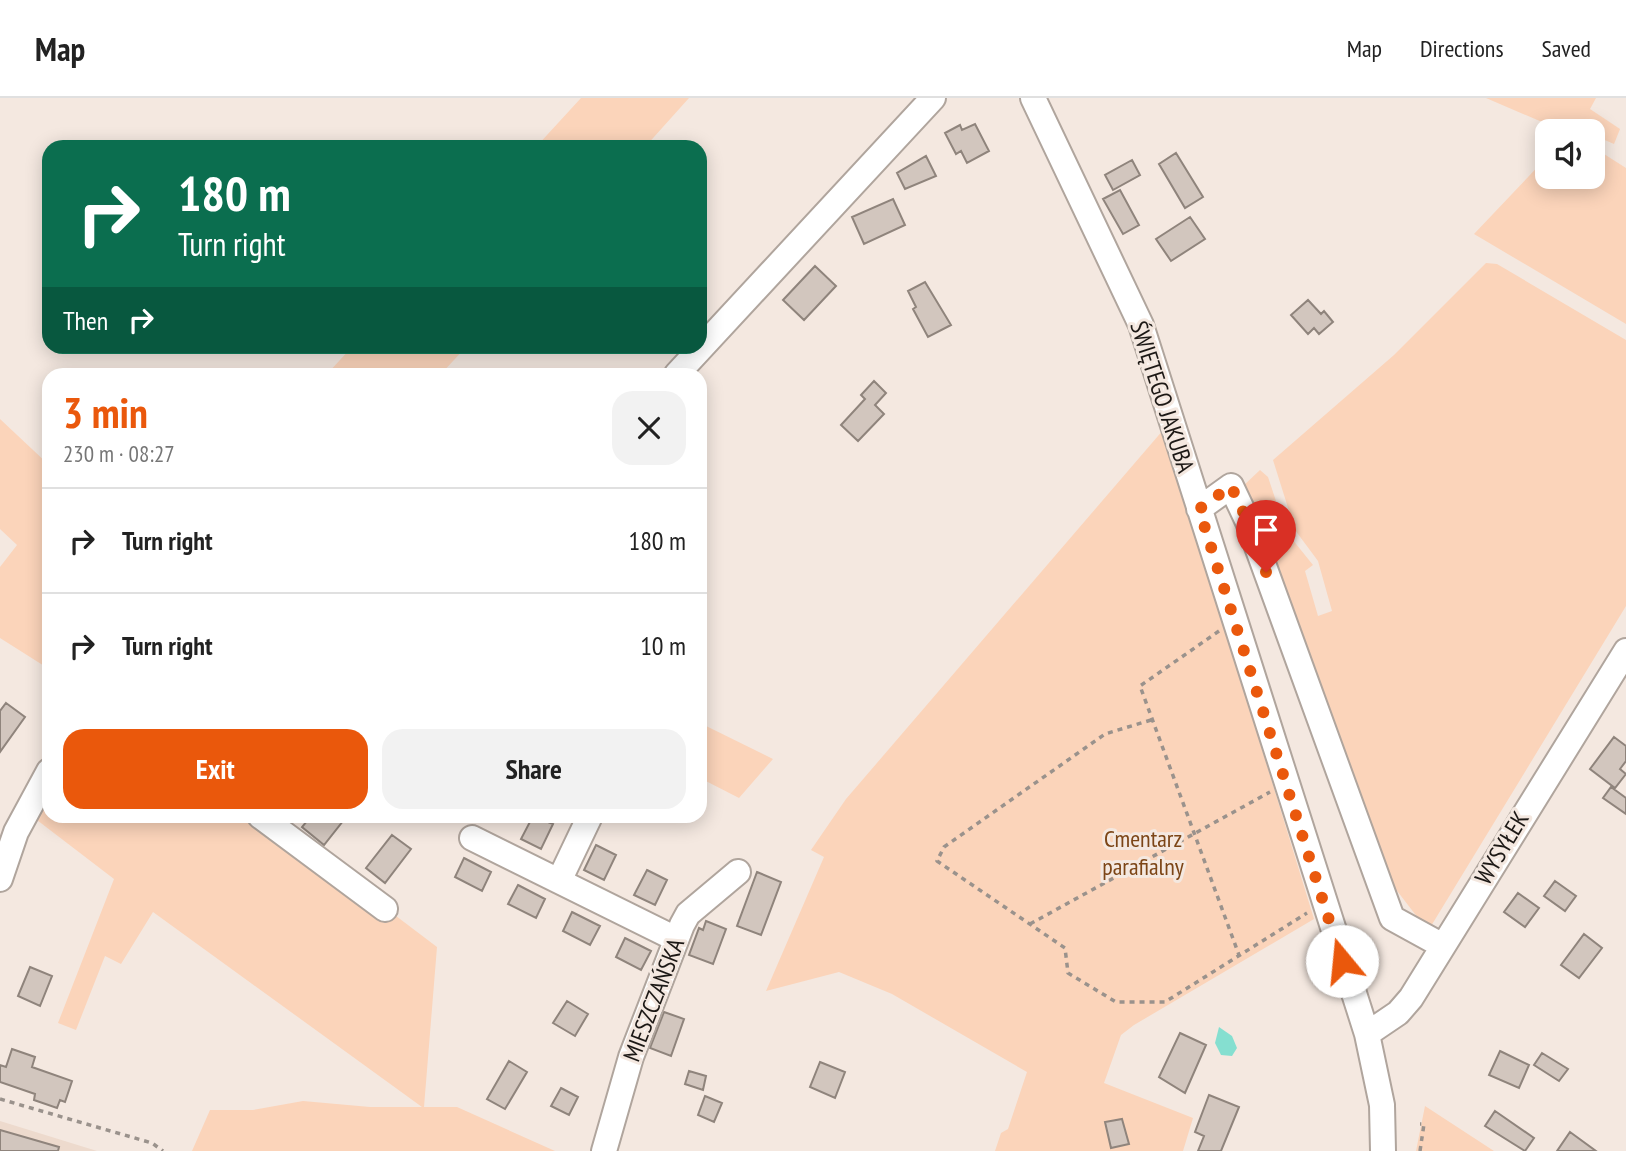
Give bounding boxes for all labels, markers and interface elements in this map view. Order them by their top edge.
text: Map [35,27,85,70]
text: Map [1347,33,1382,64]
text: Directions [1420,33,1504,64]
text: Saved [1542,33,1591,64]
map controls [1535,119,1605,189]
button: sound [1535,119,1605,189]
text: 180 m [178,161,291,225]
icon: right [63,168,154,259]
text: Turn right [178,223,286,265]
icon: right [122,301,160,339]
text: Then [63,304,108,337]
street label: ŚWIĘTEGO JAKUBA [1123,317,1202,477]
text: 3 min [63,385,148,440]
button: close [612,391,686,465]
text: 230 m · 08:27 [63,439,175,468]
pin [1236,500,1296,572]
icon: arrive [1247,511,1285,549]
icon: right [63,522,101,560]
text: Turn right [122,524,213,557]
text: 180 m [628,524,686,557]
icon: right [63,627,101,665]
text: Turn right [122,629,213,662]
text: 10 m [640,629,686,662]
button: Exit [63,729,368,809]
button: Share [382,729,686,809]
street label: WYSYŁEK [1468,805,1536,890]
park label: Cmentarz parafialny [1102,823,1184,882]
position arrow [1305,924,1379,998]
street label: MIESZCZAŃSKA [616,933,691,1066]

